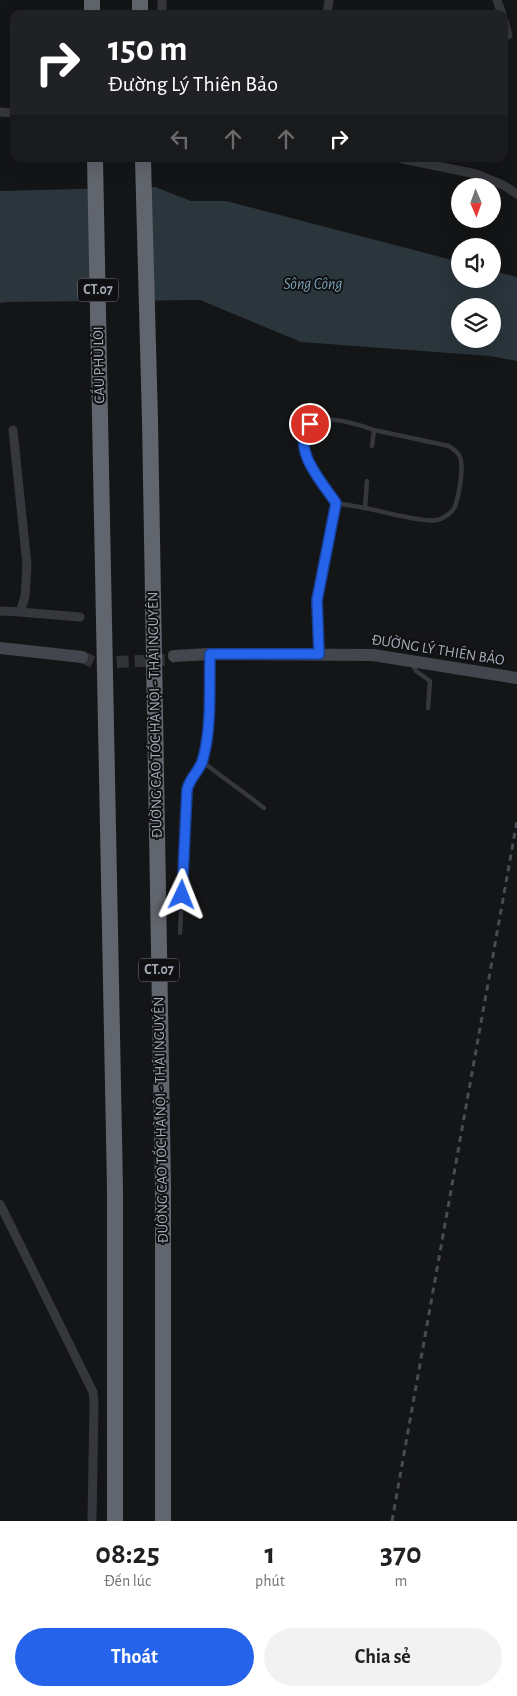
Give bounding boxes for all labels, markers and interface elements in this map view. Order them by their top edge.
icon: right [25,30,90,95]
text: 150 m [108,32,188,67]
text: Đường Lý Thiên Bảo [108,73,278,95]
icon: left [166,125,194,153]
icon: ahead [219,125,247,153]
icon: ahead [272,125,300,153]
icon: right [325,125,353,153]
north arrow [451,178,501,228]
map controls [451,178,501,348]
button: sound [451,238,501,288]
water label: Sông Công [283,276,343,292]
road number: CT.07 [78,278,118,302]
button: layers [451,298,501,348]
street label: CẦU PHÙ LÔI [88,326,107,404]
pin [289,403,331,445]
icon: arrive [296,410,324,438]
street label: ĐƯỜNG CAO TỐC HÀ NỘI - THÁI NGUYÊN [142,592,165,839]
street label: ĐƯỜNG LÝ THIÊN BẢO [370,630,506,668]
position arrow [155,868,207,920]
road number: CT.07 [139,958,179,982]
street label: ĐƯỜNG CAO TỐC HÀ NỘI - THÁI NGUYÊN [148,997,171,1244]
text: 08:25 [95,1539,160,1569]
text: 1 [265,1539,275,1569]
text: 370 [380,1539,422,1569]
text: Đến lúc [104,1573,151,1589]
text: phút [255,1573,285,1589]
text: m [394,1573,407,1589]
button: Thoát [15,1628,254,1686]
button: Chia sẻ [264,1628,502,1686]

